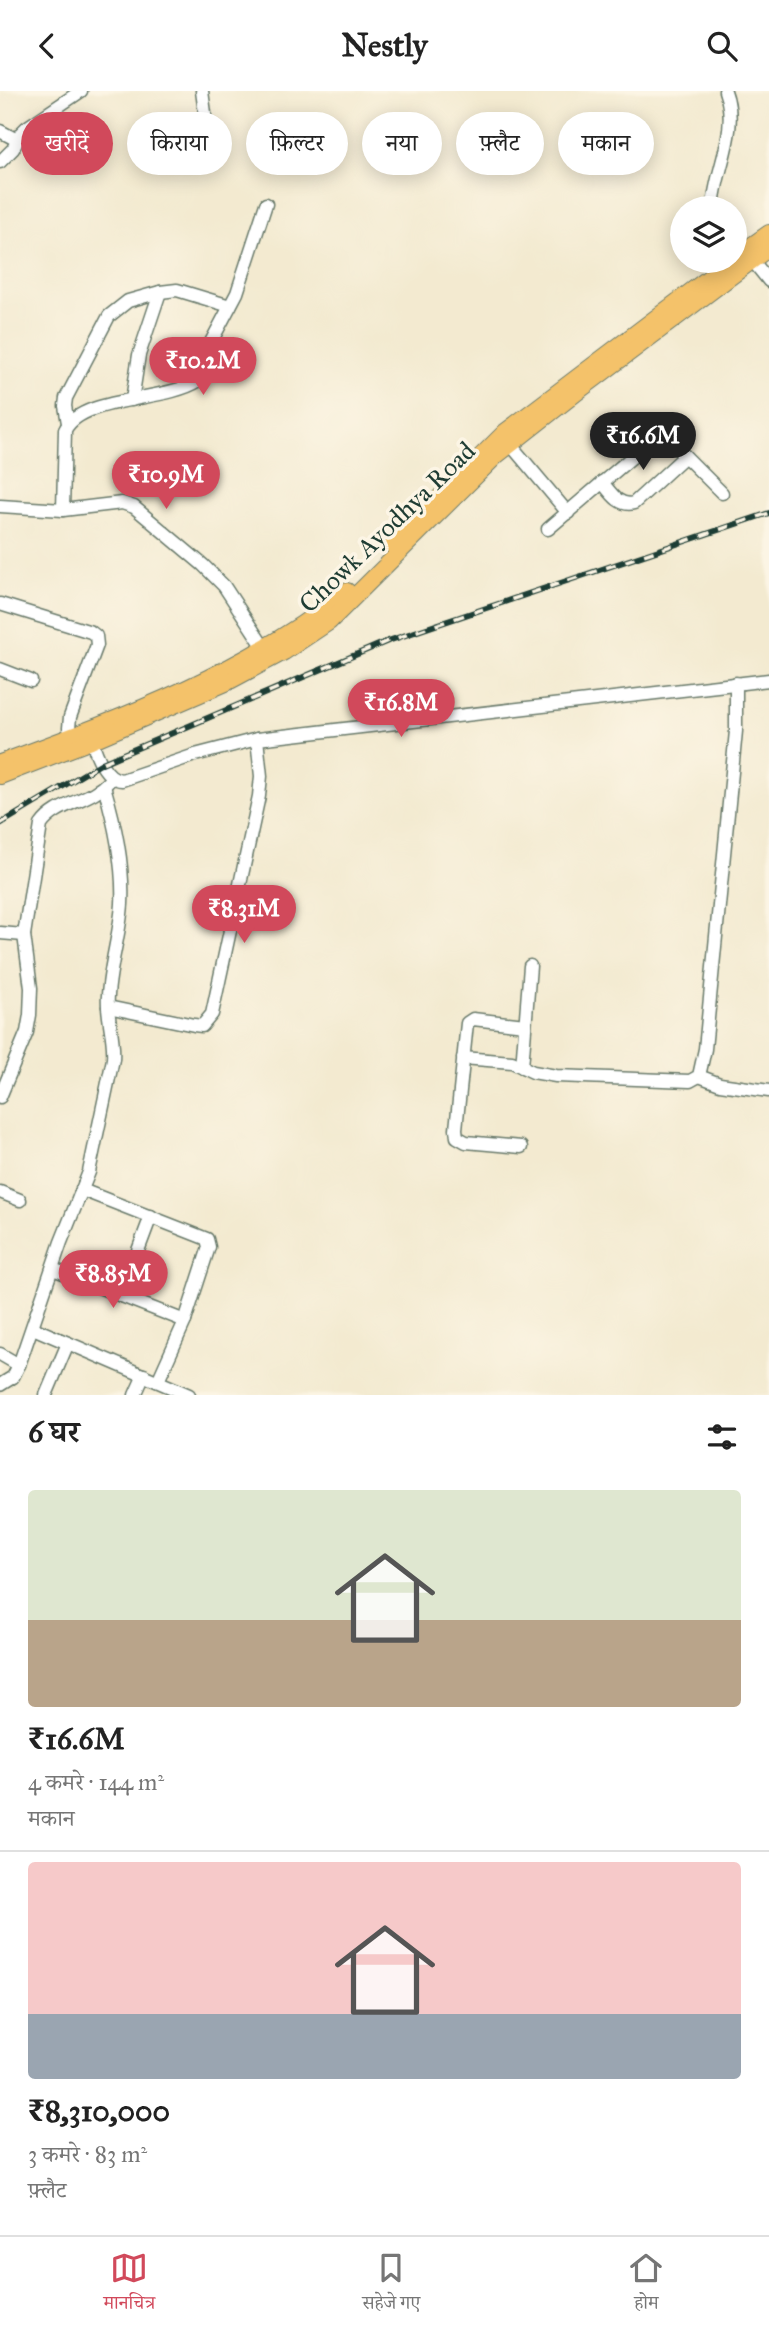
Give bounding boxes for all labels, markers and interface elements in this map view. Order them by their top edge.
text: Nestly [341,26,428,65]
icon: back [28,27,66,65]
icon: search [703,27,741,65]
chip: खरीदें [21,112,113,175]
chip: किराया [127,112,232,175]
chip: फ़िल्टर [246,112,348,175]
chip: नया [362,112,442,175]
chip: फ़्लैट [456,112,544,175]
chip: मकान [558,112,654,175]
map controls [670,196,747,273]
button: layers [670,196,747,273]
pin: ₹10.2M [146,337,260,397]
text: ₹10.2M [165,346,241,374]
pin: ₹16.6M [586,413,700,472]
text: ₹16.6M [606,421,680,449]
street label: Chowk Ayodhya Road [292,435,482,619]
pin: ₹10.9M [109,451,223,511]
text: ₹10.9M [128,460,204,488]
pin: ₹16.8M [344,679,458,739]
text: ₹16.8M [364,688,438,716]
pin: ₹8.31M [187,885,301,945]
text: ₹8.31M [208,894,280,922]
pin: ₹8.85M [56,1251,170,1310]
text: ₹8.85M [75,1259,151,1287]
text: 6 घर [28,1414,80,1450]
icon: filters [703,1418,741,1456]
icon: home [322,1535,448,1661]
text: ₹16.6M [28,1721,125,1757]
text: 4 कमरे · 144 m² [28,1768,164,1796]
text: मकान [28,1804,75,1832]
icon: home [322,1907,448,2033]
text: ₹8,310,000 [28,2093,170,2129]
text: 3 कमरे · 83 m² [28,2140,147,2168]
text: फ़्लैट [28,2176,66,2204]
tab: मानचित्र [104,2249,155,2321]
tab: सहेजे गए [362,2249,420,2321]
tab: होम [627,2249,665,2321]

